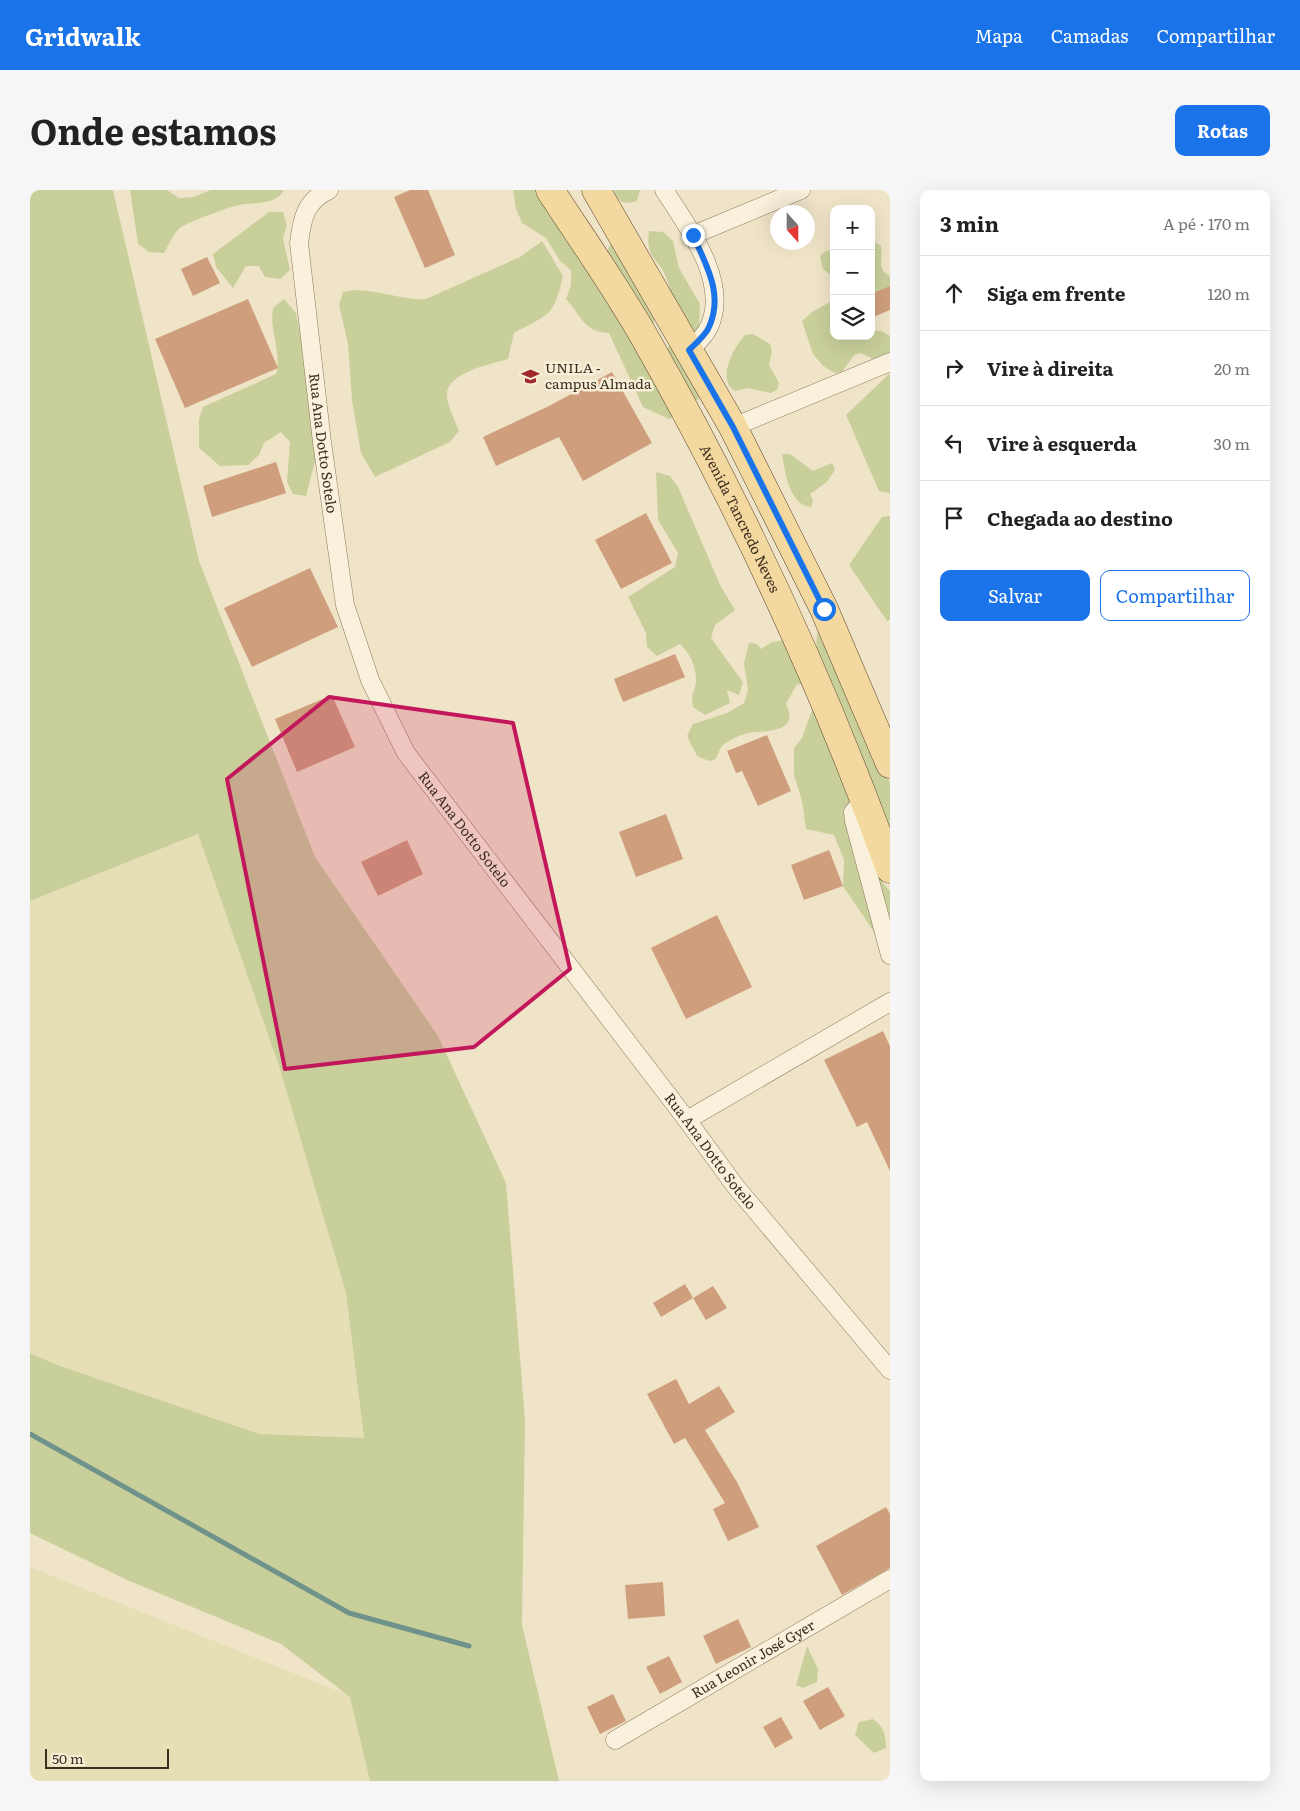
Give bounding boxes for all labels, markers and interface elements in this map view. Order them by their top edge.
text: Gridwalk [25,18,141,53]
text: Mapa [975,22,1023,49]
text: Camadas [1051,22,1128,49]
text: Compartilhar [1156,22,1275,49]
text: Onde estamos [30,104,276,156]
button: Rotas [1175,105,1270,156]
north arrow [770,205,815,250]
map controls [830,205,875,340]
button: + [830,205,875,250]
text: 3 min [940,207,999,238]
text: A pé · 170 m [1163,211,1250,235]
route end [682,224,705,247]
button: − [830,250,875,295]
icon: ahead [940,279,968,307]
text: Siga em frente [987,279,1125,307]
text: 120 m [1207,281,1250,305]
button: layers [830,295,875,340]
icon: right [940,354,968,382]
text: Vire à direita [987,354,1114,382]
text: 20 m [1214,356,1250,380]
place label: UNILA - campus Almada [545,357,652,393]
school or university icon: UNILA - campus Almada [521,366,541,386]
street label: Rua Ana Dotto Sotelo [305,372,343,514]
icon: left [940,429,968,457]
text: Vire à esquerda [987,429,1137,457]
text: 30 m [1213,431,1250,455]
street label: Avenida Tancredo Neves [696,441,786,595]
icon: arrive [940,504,968,532]
text: Chegada ao destino [987,504,1173,532]
button: Salvar [940,570,1090,621]
button: Compartilhar [1100,570,1250,621]
route start [813,598,836,621]
street label: Rua Ana Dotto Sotelo [414,767,516,891]
street label: Rua Ana Dotto Sotelo [661,1088,762,1213]
street label: Rua Leonir José Gyer [687,1614,818,1702]
scale bar [45,1746,169,1769]
text: 50 m [52,1748,84,1768]

